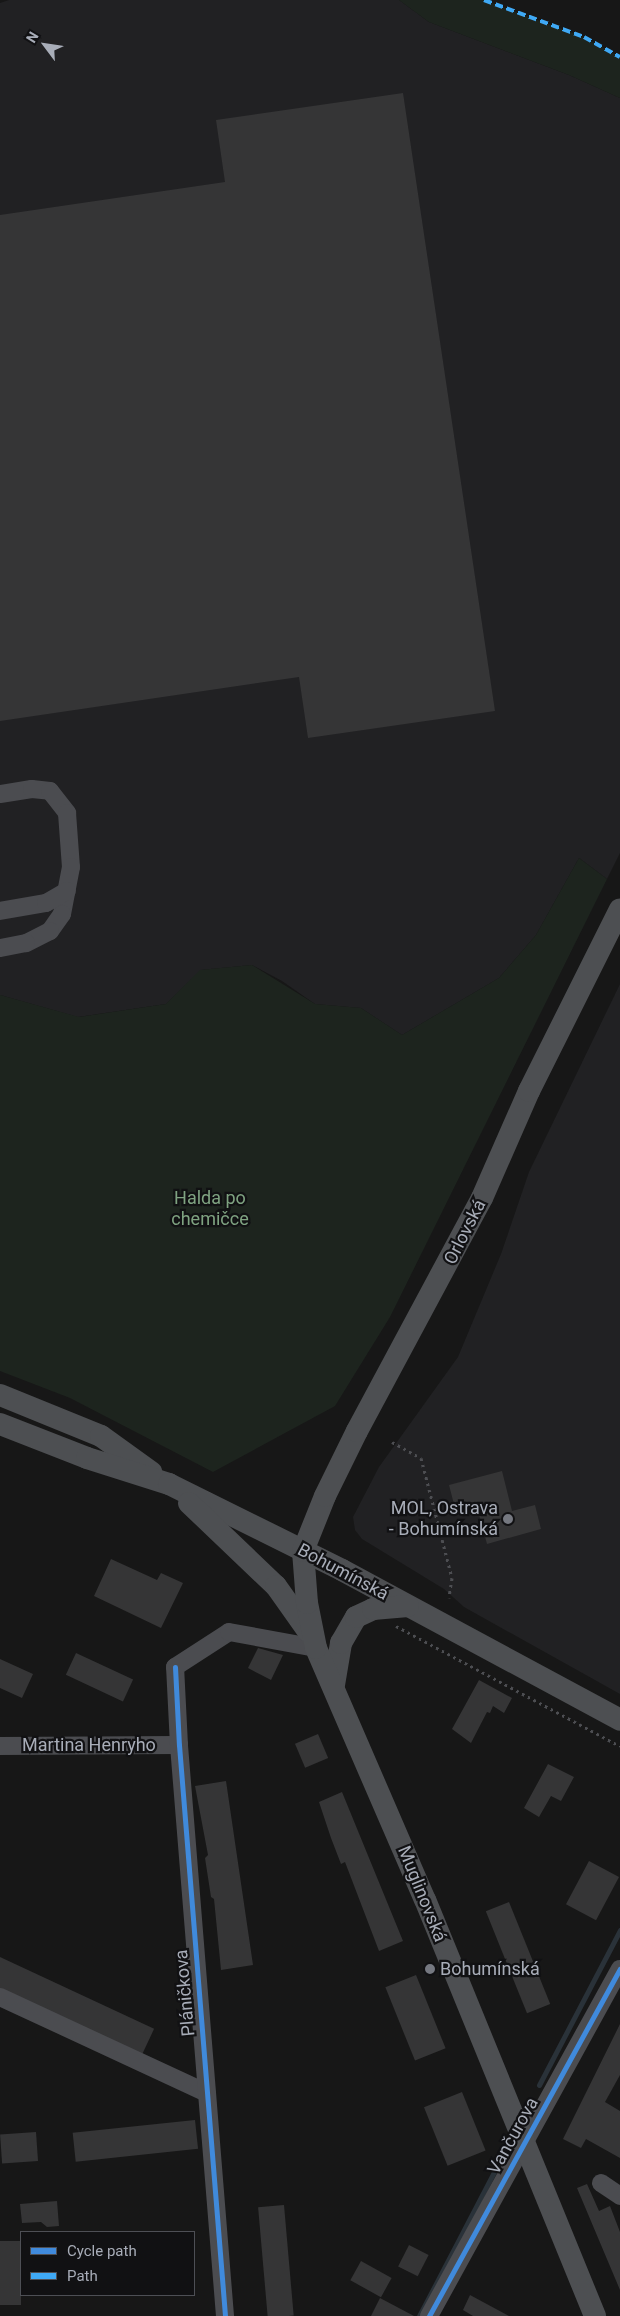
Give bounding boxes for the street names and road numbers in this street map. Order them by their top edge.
street label: Orlovská [440,1196,490,1268]
street label: Bohumínská [294,1539,392,1605]
street label: Martina Henryho [22,1734,156,1756]
street label: Muglinovská [393,1843,451,1945]
street label: Pláničkova [170,1949,200,2037]
street label: Vančurova [483,2094,543,2178]

